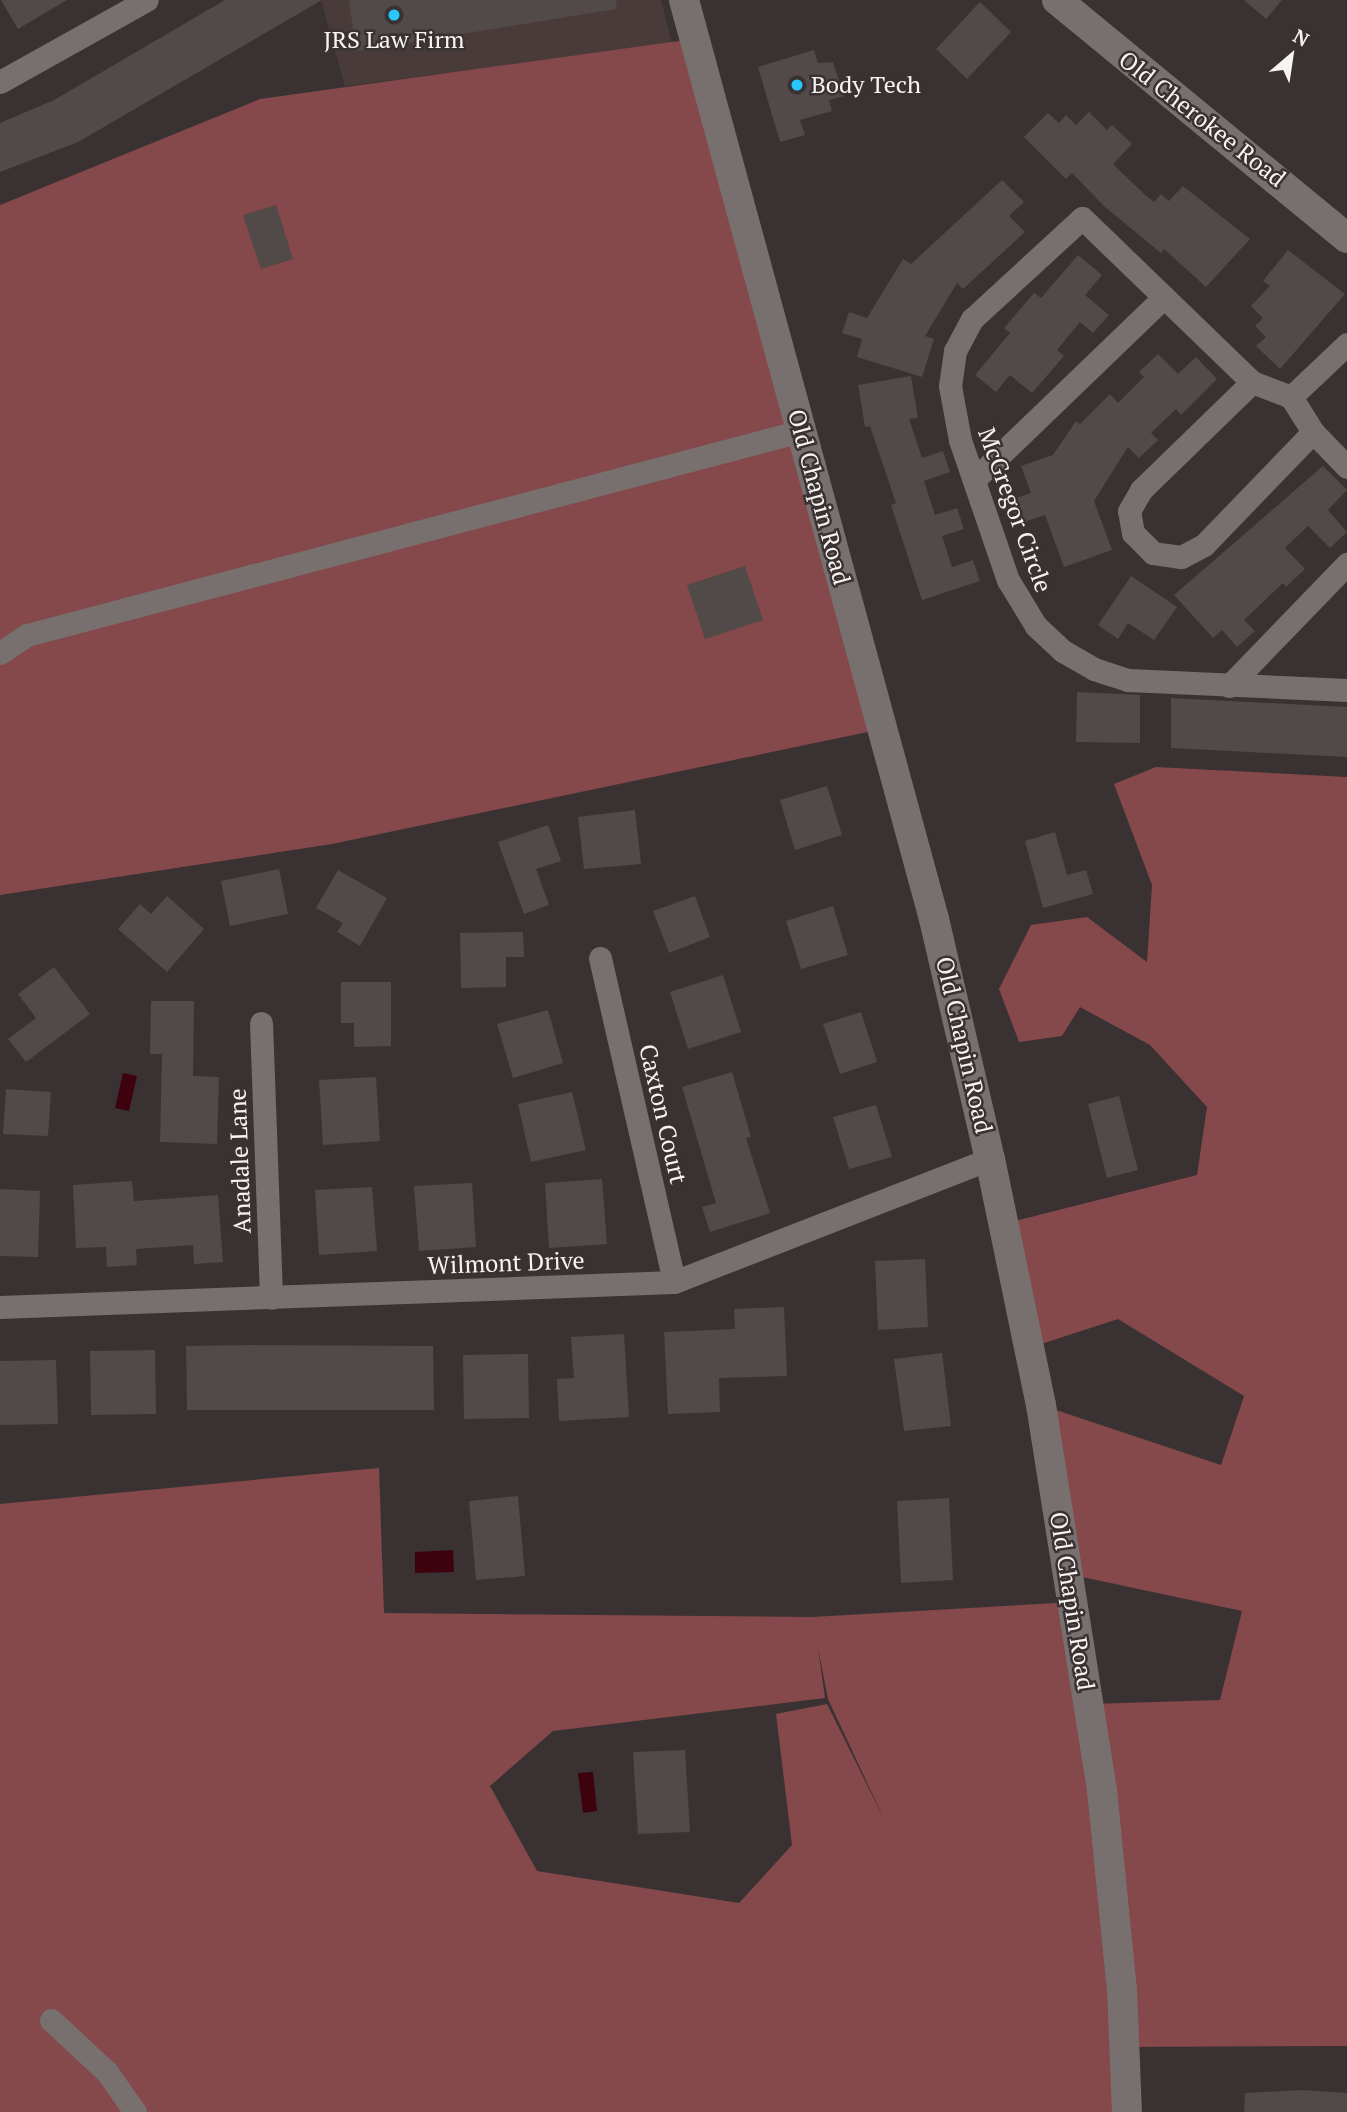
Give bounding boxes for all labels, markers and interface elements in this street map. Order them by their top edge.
marker: JRS Law Firm [386,7,402,23]
north arrow [1256,21,1326,91]
text: N [1289,23,1314,52]
place label: JRS Law Firm [324,26,464,54]
street label: Old Cherokee Road [1113,45,1291,193]
place label: Body Tech [811,71,921,99]
marker: Body Tech [789,77,805,93]
street label: Old Chapin Road [782,406,856,588]
street label: McGregor Circle [972,424,1058,596]
street label: Old Chapin Road [930,954,998,1136]
street label: Caxton Court [633,1041,693,1187]
street label: Anadale Lane [223,1088,257,1234]
street label: Wilmont Drive [427,1246,585,1280]
street label: Old Chapin Road [1044,1510,1100,1692]

